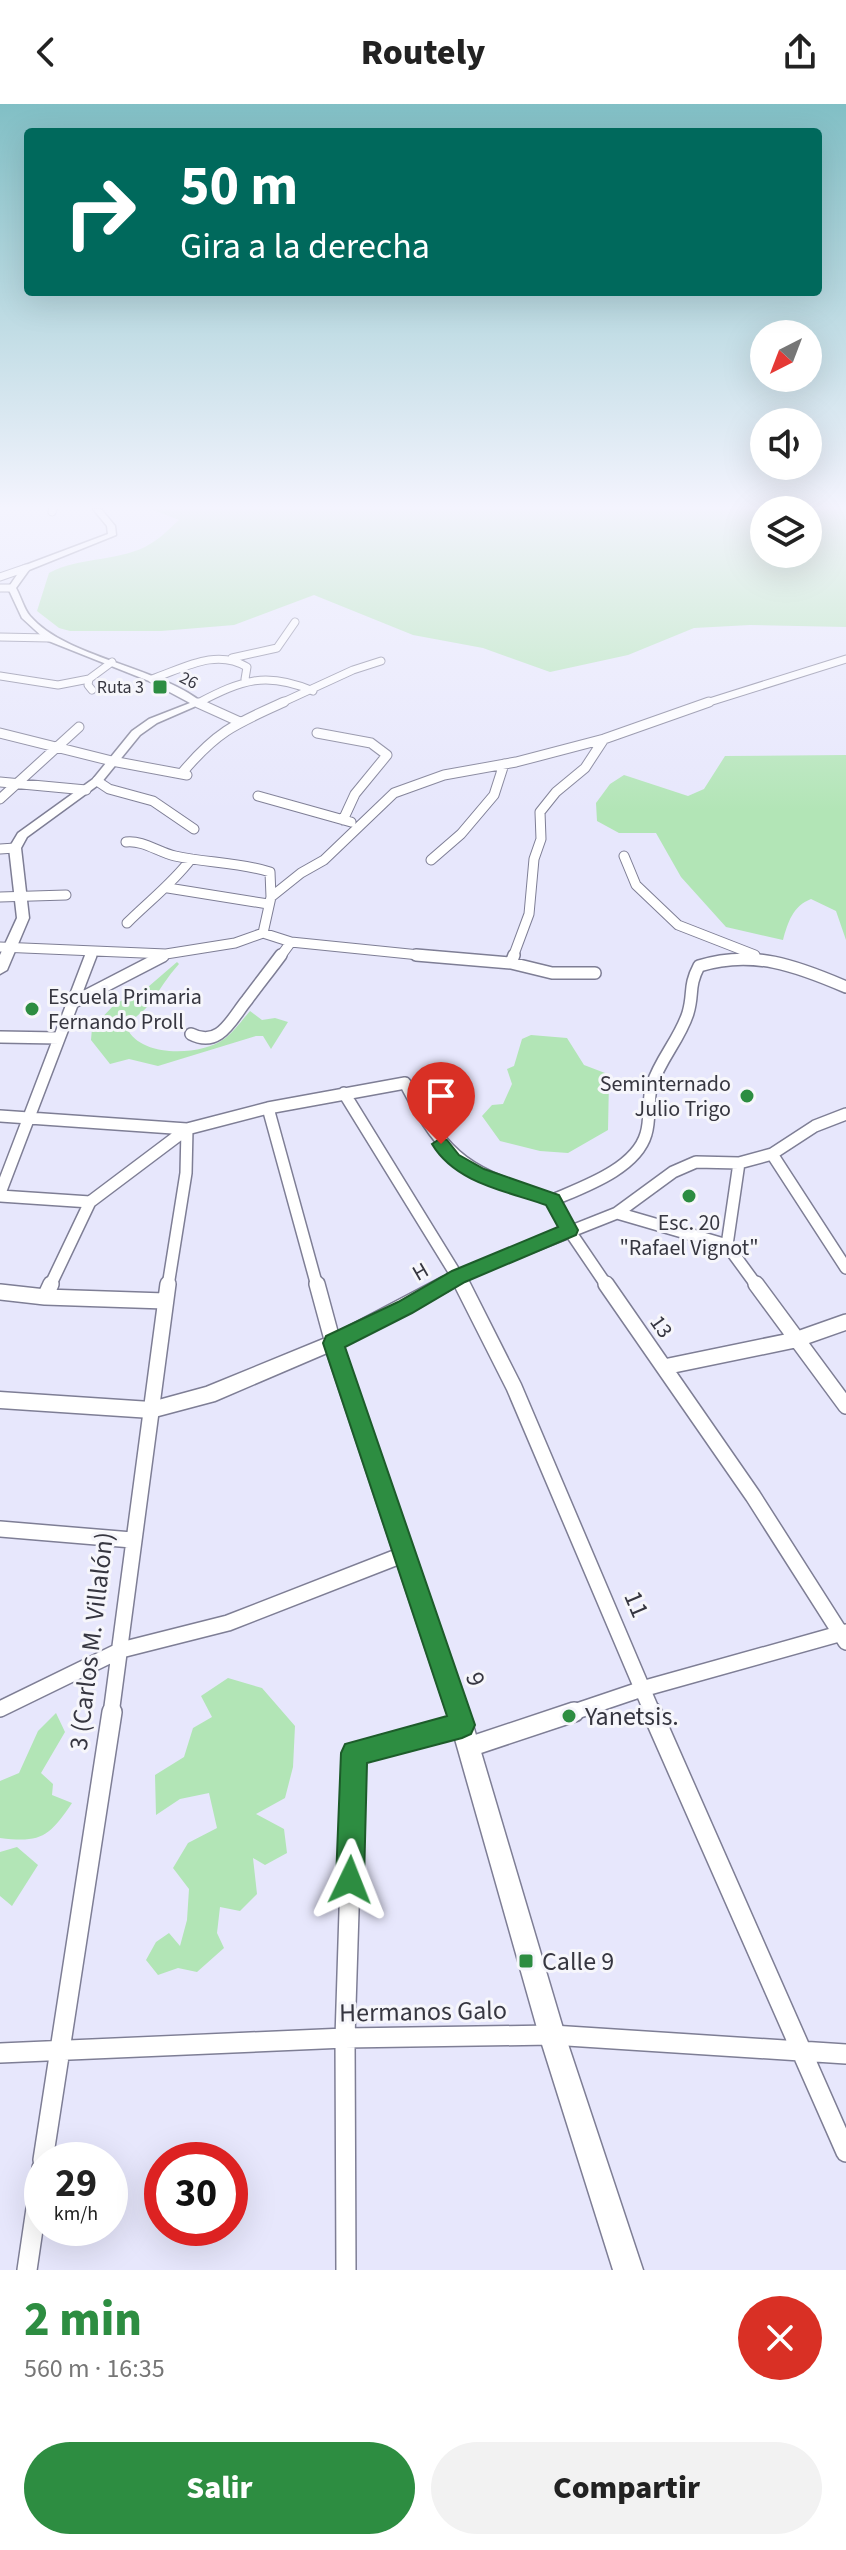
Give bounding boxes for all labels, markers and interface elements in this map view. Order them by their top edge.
text: Routely [361,27,485,78]
icon: back [24,30,68,74]
icon: share [778,30,822,74]
text: 50 m [180,147,298,226]
icon: right [48,160,152,264]
text: Gira a la derecha [180,221,430,272]
north arrow [750,320,822,392]
map controls [750,320,822,568]
button: sound [750,408,822,480]
button: layers [750,496,822,568]
street label: 26 [175,665,202,696]
place label: Ruta 3 [97,675,144,700]
marker: Ruta 3 [151,678,169,696]
place label: Escuela Primaria Fernando Proll [48,981,202,1038]
marker: Escuela Primaria Fernando Proll [23,1000,41,1018]
pin [407,1062,475,1144]
place label: Seminternado Julio Trigo [600,1068,731,1125]
icon: arrive [419,1074,463,1118]
marker: Seminternado Julio Trigo [738,1087,756,1105]
marker: Esc. 20 "Rafael Vignot" [680,1187,698,1205]
place label: Esc. 20 "Rafael Vignot" [619,1207,759,1264]
street label: H [406,1254,435,1289]
street label: 13 [642,1308,681,1345]
street label: 3 (Carlos M. Villalón) [60,1530,123,1752]
street label: 11 [614,1585,659,1623]
street label: 9 [456,1667,495,1691]
place label: Yanetsis. [584,1698,679,1735]
marker: Yanetsis. [560,1707,578,1725]
position arrow [308,1838,392,1922]
place label: Calle 9 [542,1943,614,1980]
marker: Calle 9 [517,1952,535,1970]
street label: Hermanos Galo [339,1992,507,2031]
speed limit sign: 30 [144,2142,248,2246]
text: 29 [55,2155,97,2212]
text: km/h [54,2200,98,2228]
text: 2 min [24,2286,142,2354]
button: close [738,2296,822,2380]
text: 560 m · 16:35 [24,2350,165,2387]
button: Salir [24,2442,415,2534]
button: Compartir [431,2442,822,2534]

